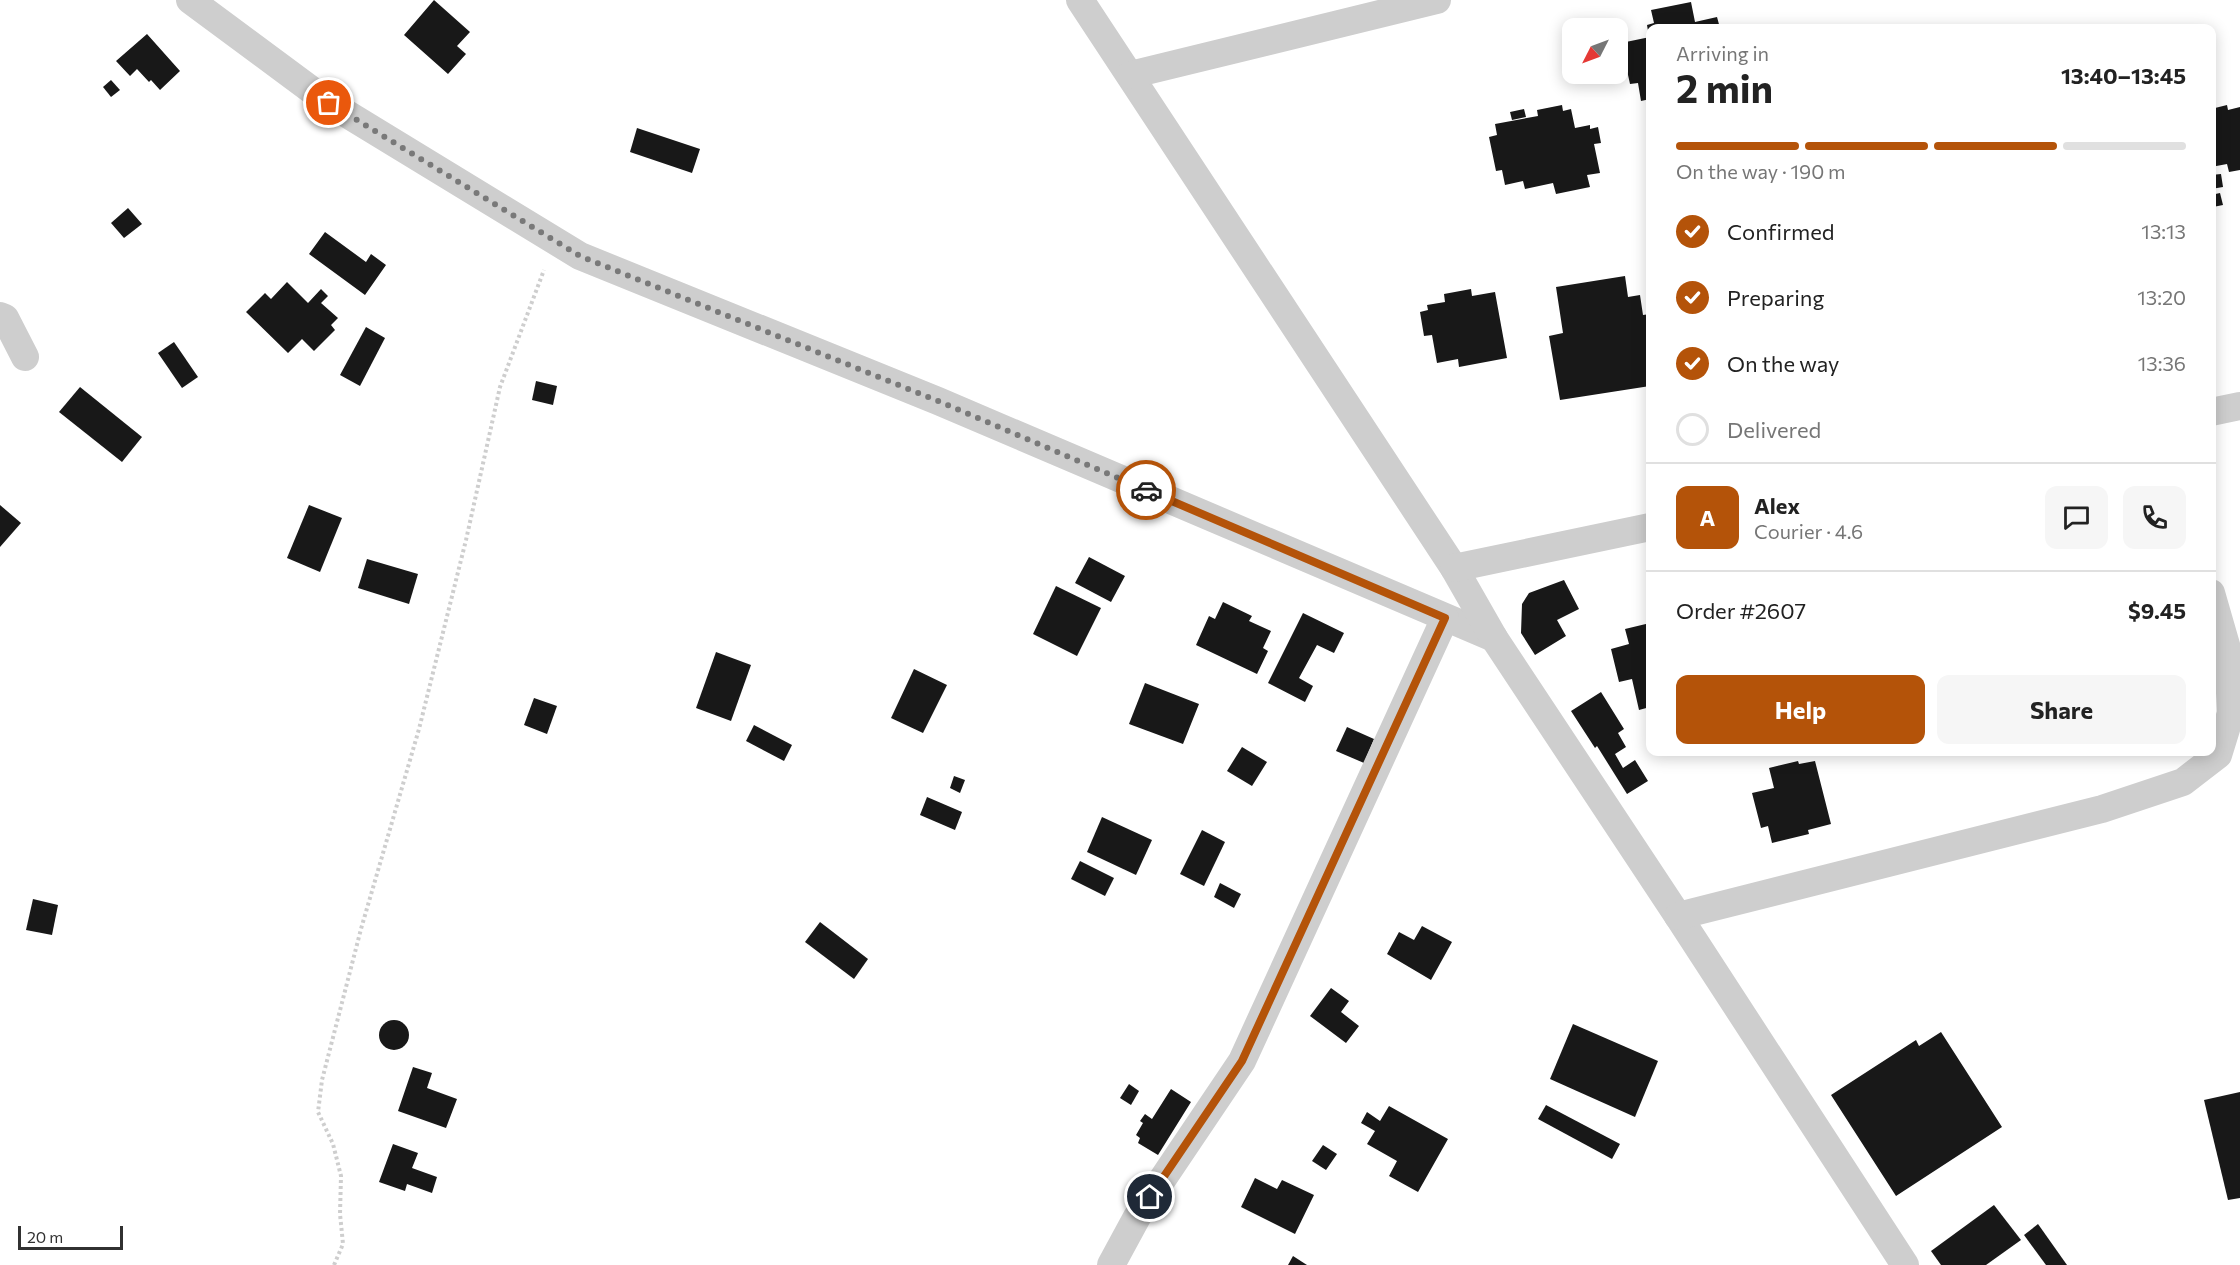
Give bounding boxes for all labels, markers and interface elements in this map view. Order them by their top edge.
north arrow [1562,18,1628,84]
map controls [1562,18,1628,84]
text: Arriving in [1676,41,1769,65]
text: 13:40–13:45 [2061,62,2186,89]
text: 2 min [1676,63,1773,111]
pin [303,77,354,128]
icon: bag [312,86,345,119]
text: On the way · 190 m [1676,159,1845,183]
icon: check [1676,215,1709,248]
text: Confirmed [1727,218,1834,245]
text: 13:13 [2141,219,2186,243]
icon: check [1676,281,1709,314]
text: Preparing [1727,284,1824,311]
text: 13:20 [2137,285,2186,309]
icon: check [1676,347,1709,380]
text: On the way [1727,350,1839,377]
text: 13:36 [2138,351,2186,375]
text: Delivered [1727,416,1821,443]
courier [1116,460,1176,520]
icon: car [1130,474,1163,507]
button: chat [2045,486,2108,549]
button: phone [2123,486,2186,549]
text: Alex [1754,492,1800,519]
text: A [1700,504,1715,531]
text: Courier · 4.6 [1754,519,1863,543]
text: Order #2607 [1676,597,1806,624]
text: $9.45 [2128,597,2186,624]
button: Help [1676,675,1925,744]
button: Share [1937,675,2186,744]
pin [1124,1171,1175,1222]
icon: home [1133,1180,1166,1213]
scale bar [18,1223,123,1250]
text: 20 m [27,1227,63,1246]

